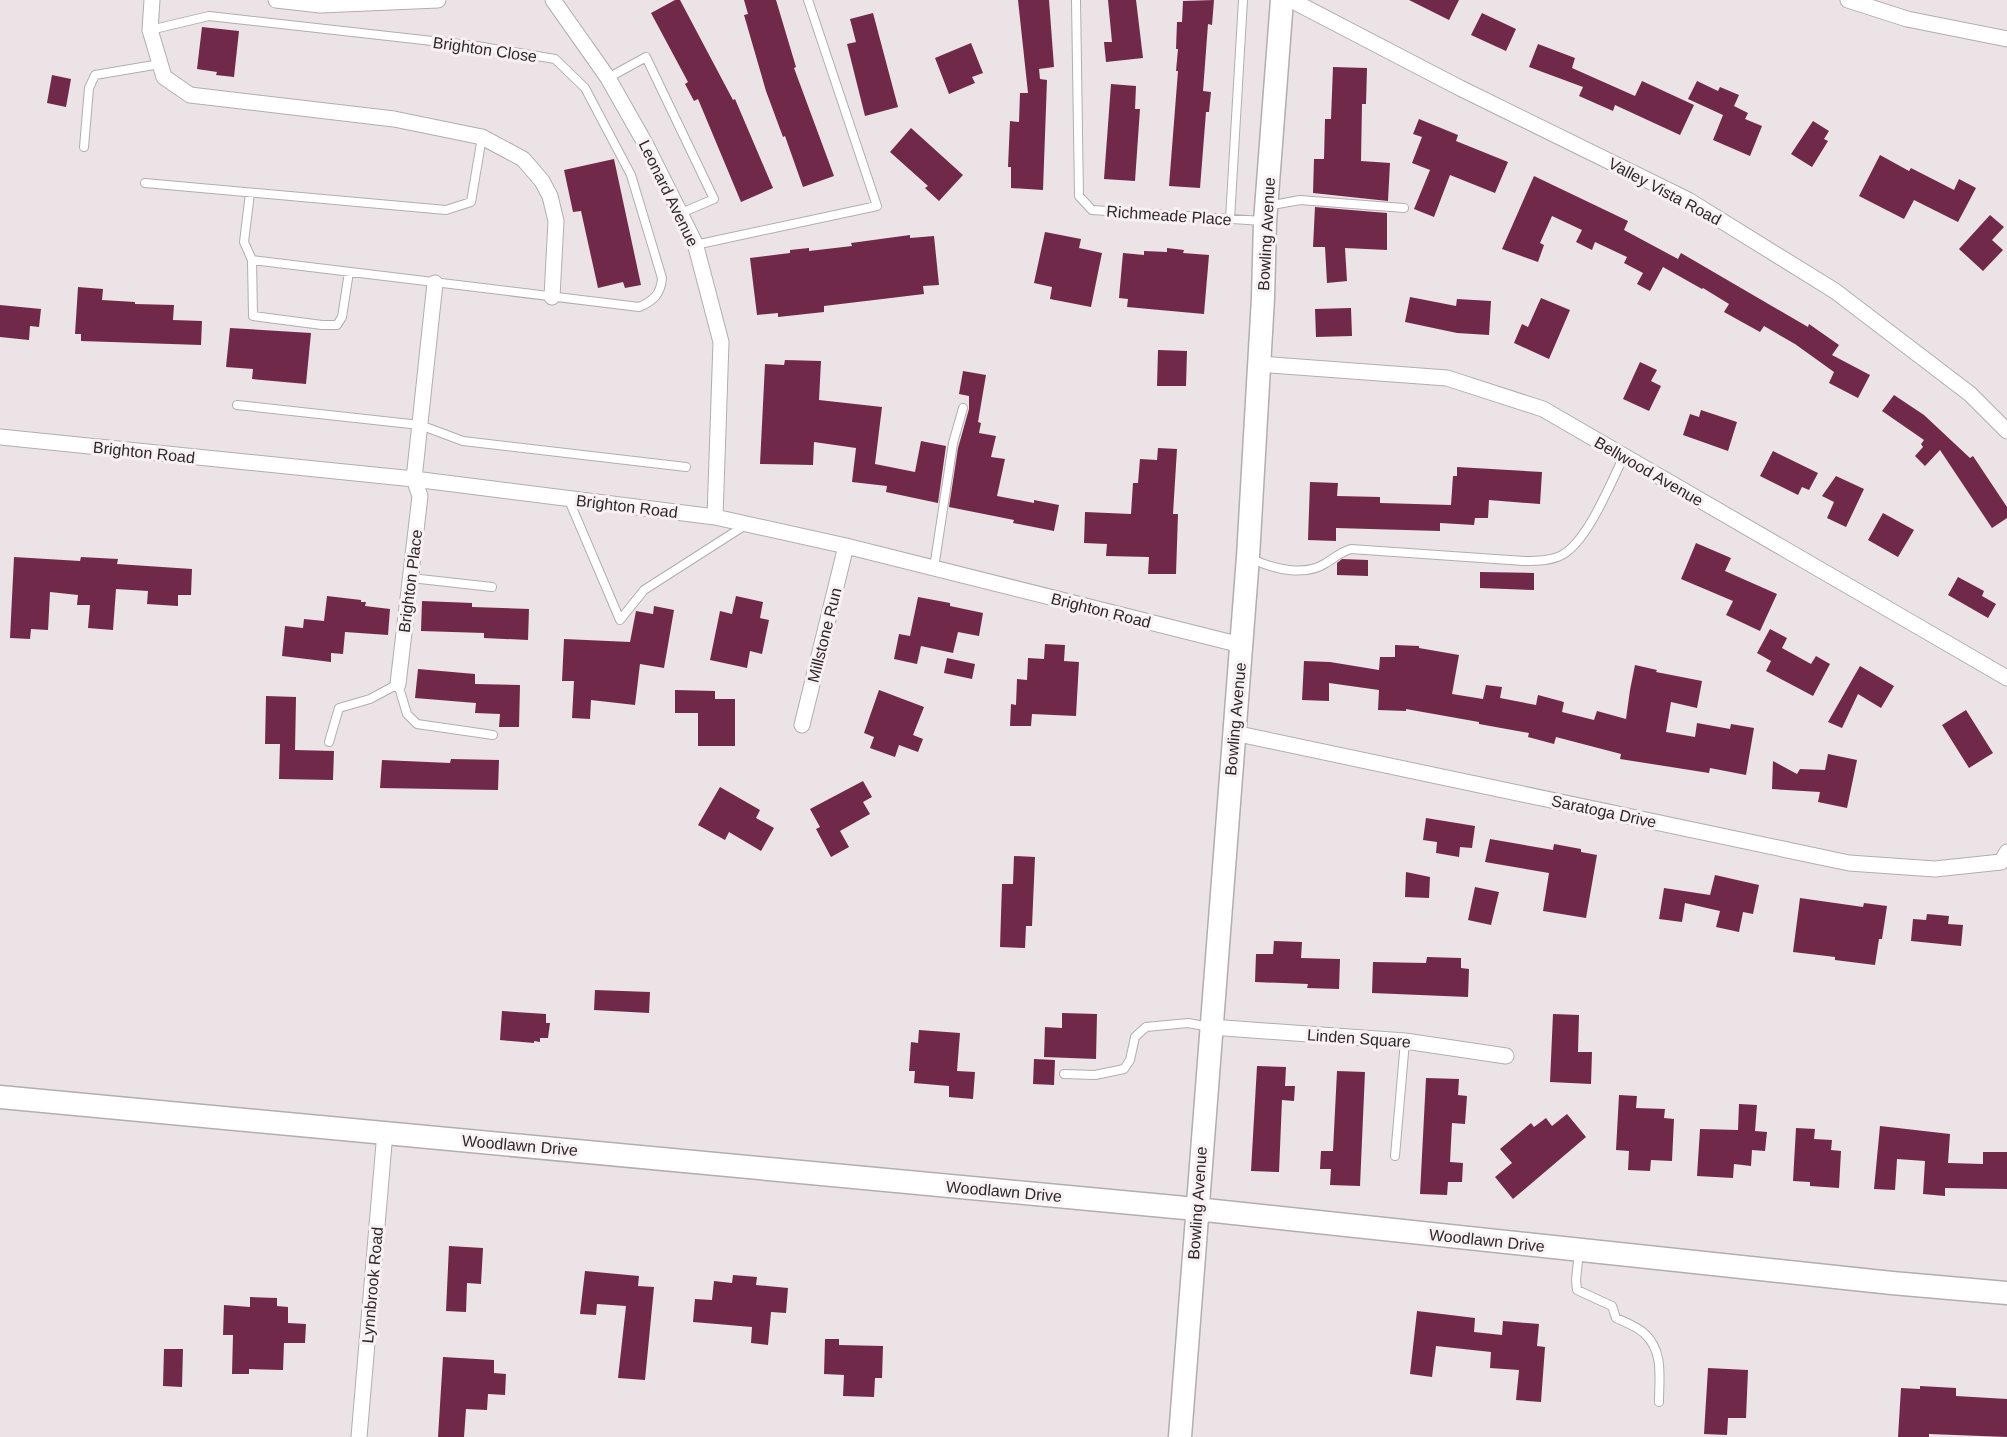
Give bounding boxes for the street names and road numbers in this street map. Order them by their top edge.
street label: Brighton Close [432,34,538,65]
street label: Leonard Avenue [635,137,702,249]
street label: Valley Vista Road [1606,155,1724,228]
street label: Bowling Avenue [1255,177,1278,291]
street label: Richmeade Place [1106,203,1232,228]
street label: Bellwood Avenue [1591,433,1706,509]
street label: Brighton Road [92,439,196,466]
street label: Brighton Road [575,492,679,521]
street label: Brighton Place [396,528,425,634]
street label: Millstone Run [805,586,844,684]
street label: Brighton Road [1049,590,1153,631]
street label: Bowling Avenue [1222,662,1249,776]
street label: Saratoga Drive [1550,792,1658,831]
street label: Linden Square [1306,1026,1412,1051]
street label: Woodlawn Drive [461,1132,579,1159]
street label: Bowling Avenue [1185,1146,1210,1260]
street label: Woodlawn Drive [945,1178,1063,1205]
street label: Lynnbrook Road [359,1226,386,1344]
street label: Woodlawn Drive [1428,1226,1546,1255]

